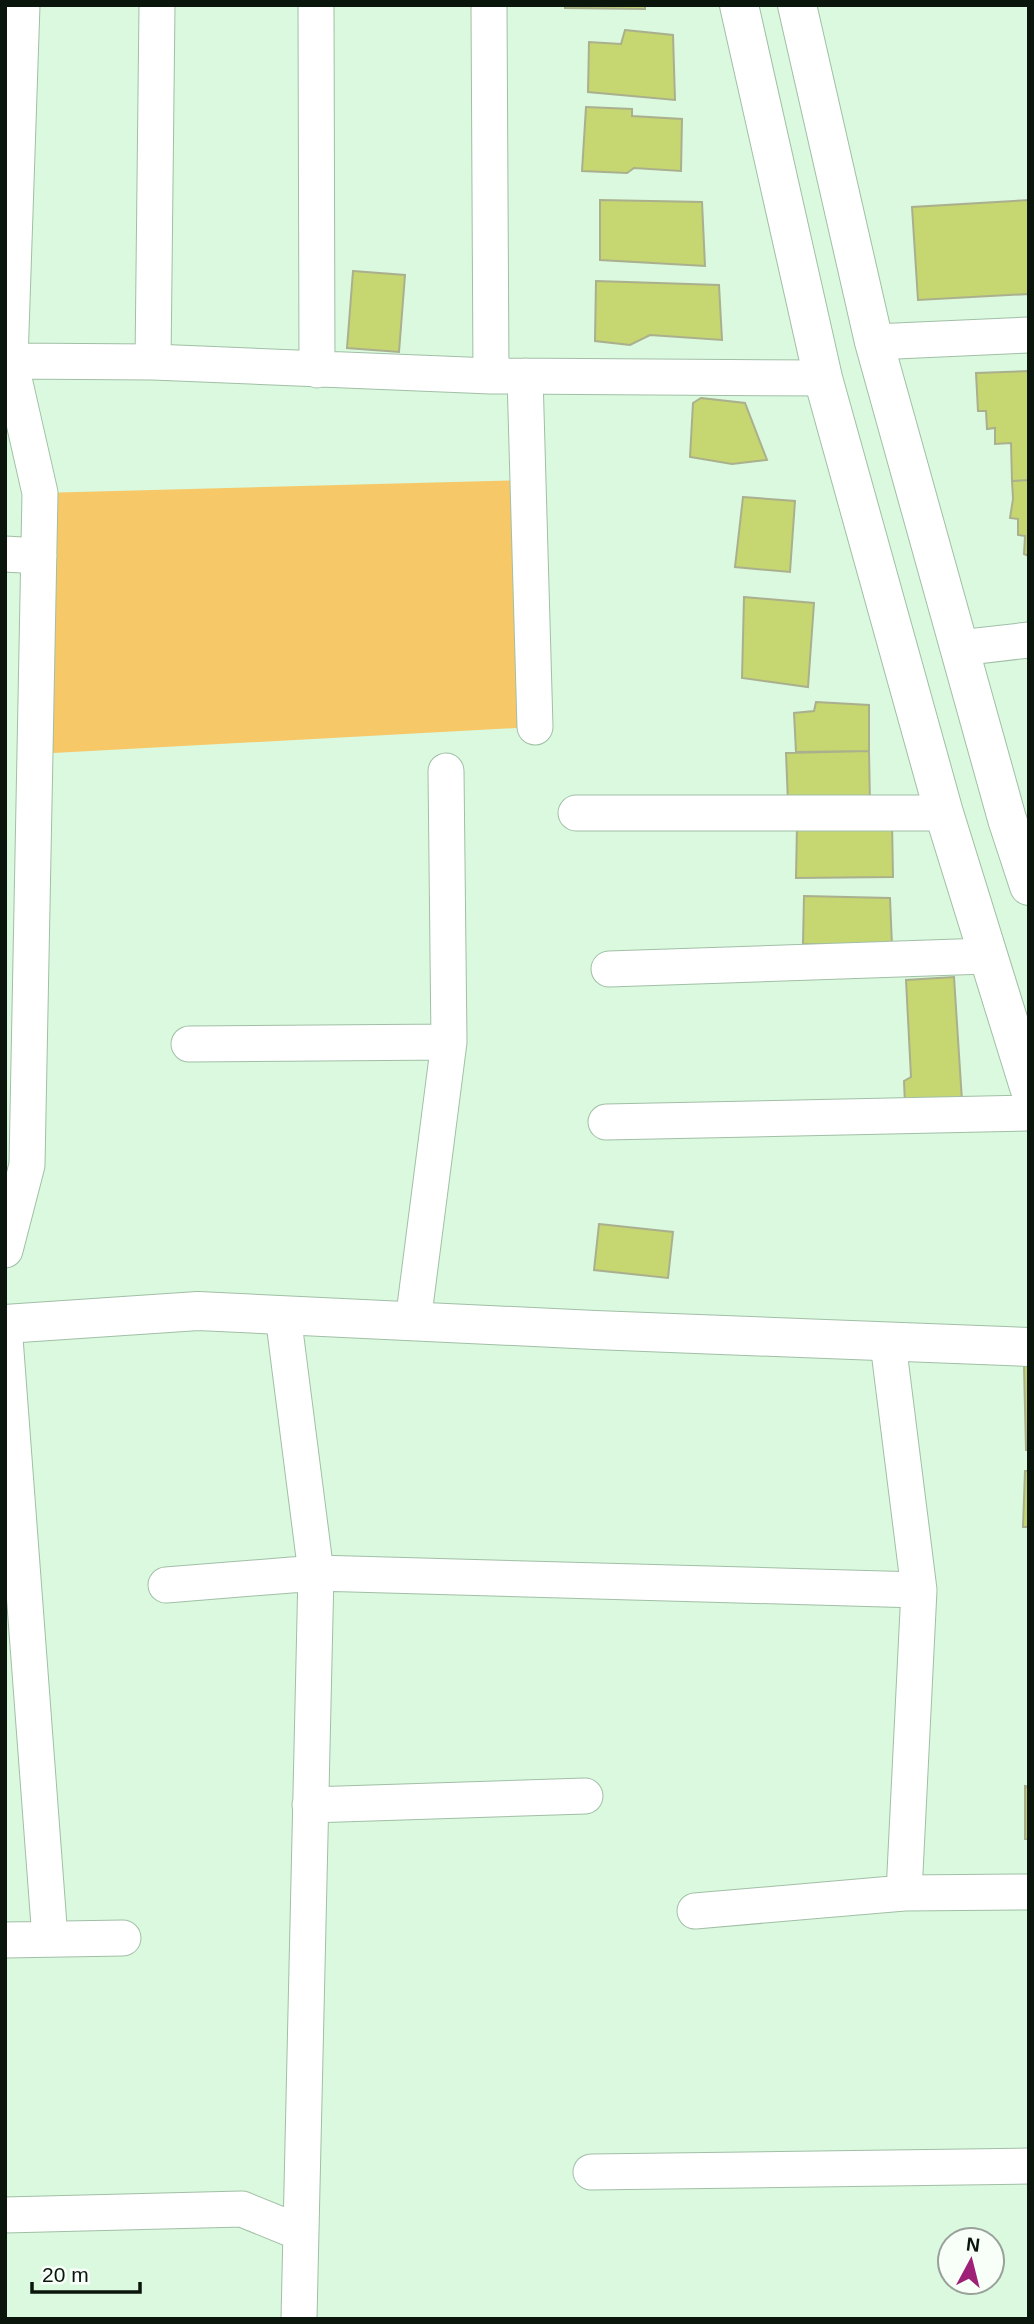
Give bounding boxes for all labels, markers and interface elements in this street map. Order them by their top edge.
north arrow [936,2226,1006,2296]
text: N [965,2233,981,2256]
scale bar [32,2250,140,2294]
text: 20 m [42,2263,89,2286]

